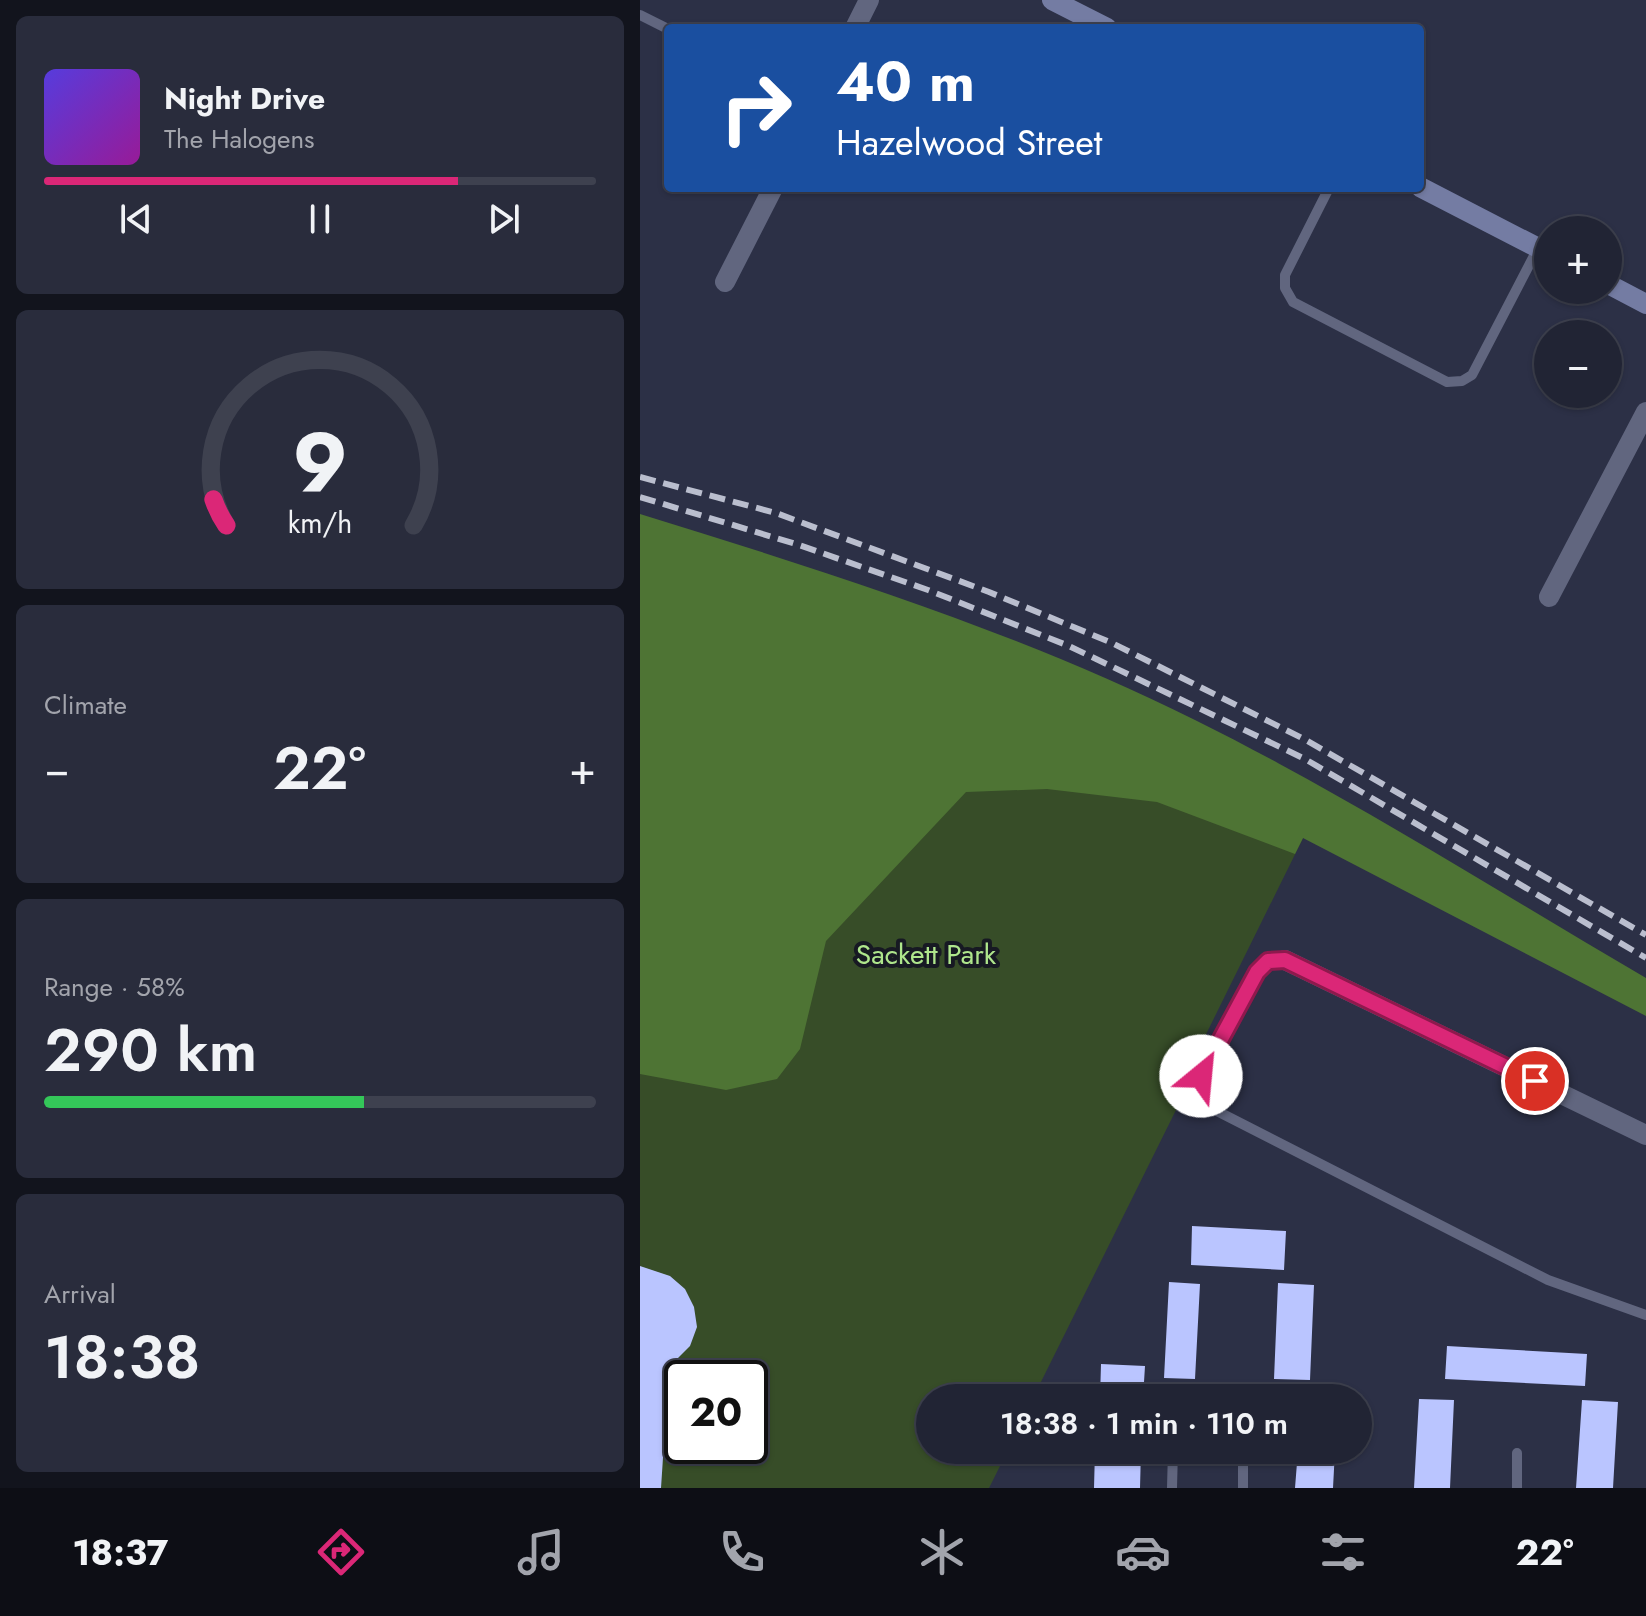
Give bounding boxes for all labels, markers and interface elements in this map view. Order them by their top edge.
text: 40 m [836,41,975,122]
icon: right [704,56,808,160]
text: Night Drive [164,77,325,120]
text: Hazelwood Street [836,116,1102,168]
text: The Halogens [164,120,315,158]
icon: previous [114,197,158,241]
icon: pause [298,197,342,241]
icon: next [482,197,526,241]
map controls [1534,216,1622,408]
button: + [1534,216,1622,304]
button: − [1534,320,1622,408]
text: 9 [292,402,348,522]
text: km/h [288,502,352,544]
text: Climate [44,686,127,724]
text: 22° [273,725,366,812]
text: − [44,737,70,801]
text: + [569,737,596,801]
park label: Sackett Park [856,934,997,975]
text: Range · 58% [44,968,185,1006]
text: 290 km [44,1007,257,1094]
position arrow [1159,1034,1243,1118]
pin [1501,1047,1569,1115]
icon: arrive [1513,1059,1557,1103]
text: Arrival [44,1275,116,1313]
text: 18:38 [44,1314,200,1401]
speed limit sign: 20 [664,1360,768,1464]
text: 18:38 · 1 min · 110 m [1000,1402,1288,1445]
icon: directions [313,1524,369,1580]
icon: music [513,1524,569,1580]
icon: phone [714,1524,770,1580]
icon: climate [914,1524,970,1580]
icon: car [1115,1524,1171,1580]
icon: filters [1315,1524,1371,1580]
text: 18:37 [72,1526,168,1578]
text: 22° [1516,1526,1574,1578]

